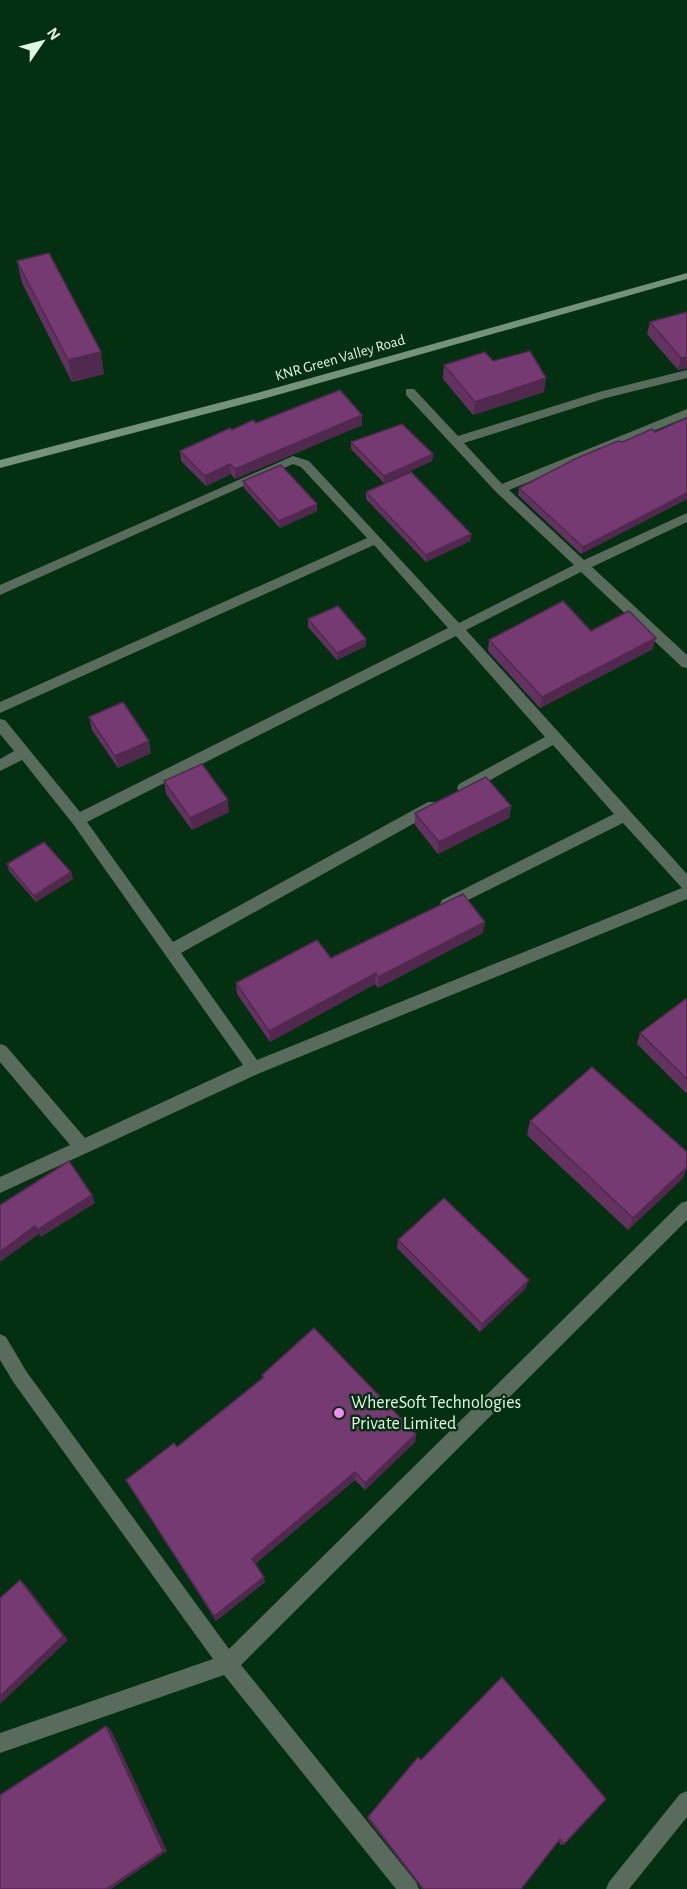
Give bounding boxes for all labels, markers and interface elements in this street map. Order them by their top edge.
north arrow [12,12,72,72]
text: N [44,25,63,43]
street label: KNR Green Valley Road [273,332,407,384]
place label: WhereSoft Technologies Private Limited [351,1394,521,1433]
marker: WhereSoft Technologies Private Limited [332,1406,346,1420]

